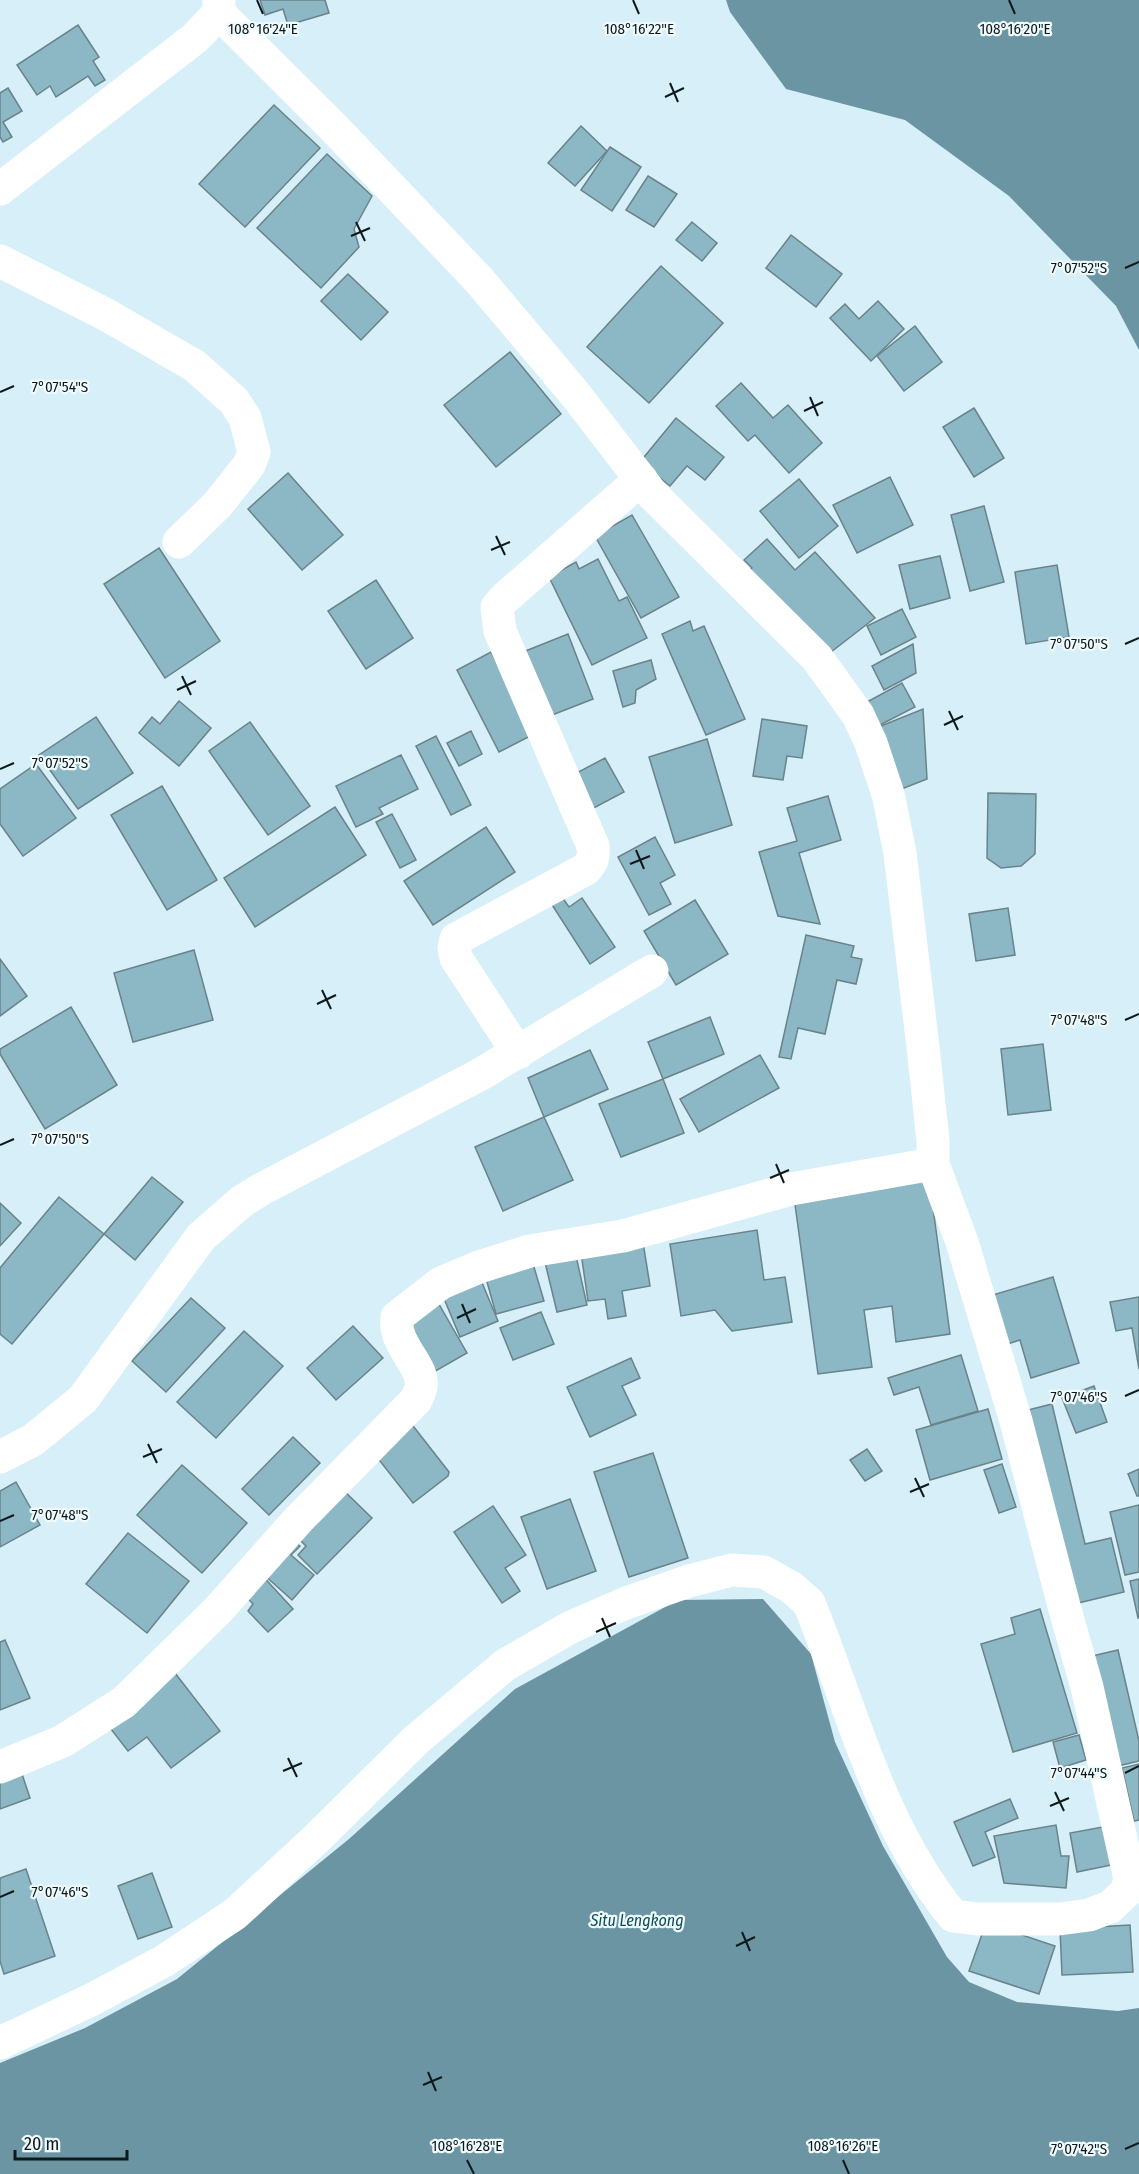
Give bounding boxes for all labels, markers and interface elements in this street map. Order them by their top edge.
text: 108°16'24"E [228,20,298,38]
text: 108°16'22"E [604,20,674,38]
text: 108°16'20"E [979,20,1051,38]
text: 7°07'52"S [1051,259,1107,277]
text: 7°07'54"S [32,378,88,396]
text: 7°07'50"S [1050,635,1108,653]
text: 7°07'52"S [32,754,88,772]
text: 7°07'48"S [1050,1011,1108,1029]
text: 7°07'50"S [31,1130,89,1148]
text: 7°07'46"S [1051,1388,1107,1406]
text: 7°07'48"S [31,1506,89,1524]
text: 7°07'44"S [1051,1764,1107,1782]
text: 7°07'46"S [32,1883,88,1901]
water label: Situ Lengkong [589,1911,684,1930]
scale bar [15,2123,128,2161]
text: 20 m [24,2133,59,2155]
text: 108°16'28"E [432,2137,502,2155]
text: 108°16'26"E [808,2137,878,2155]
text: 7°07'42"S [1051,2140,1107,2158]

